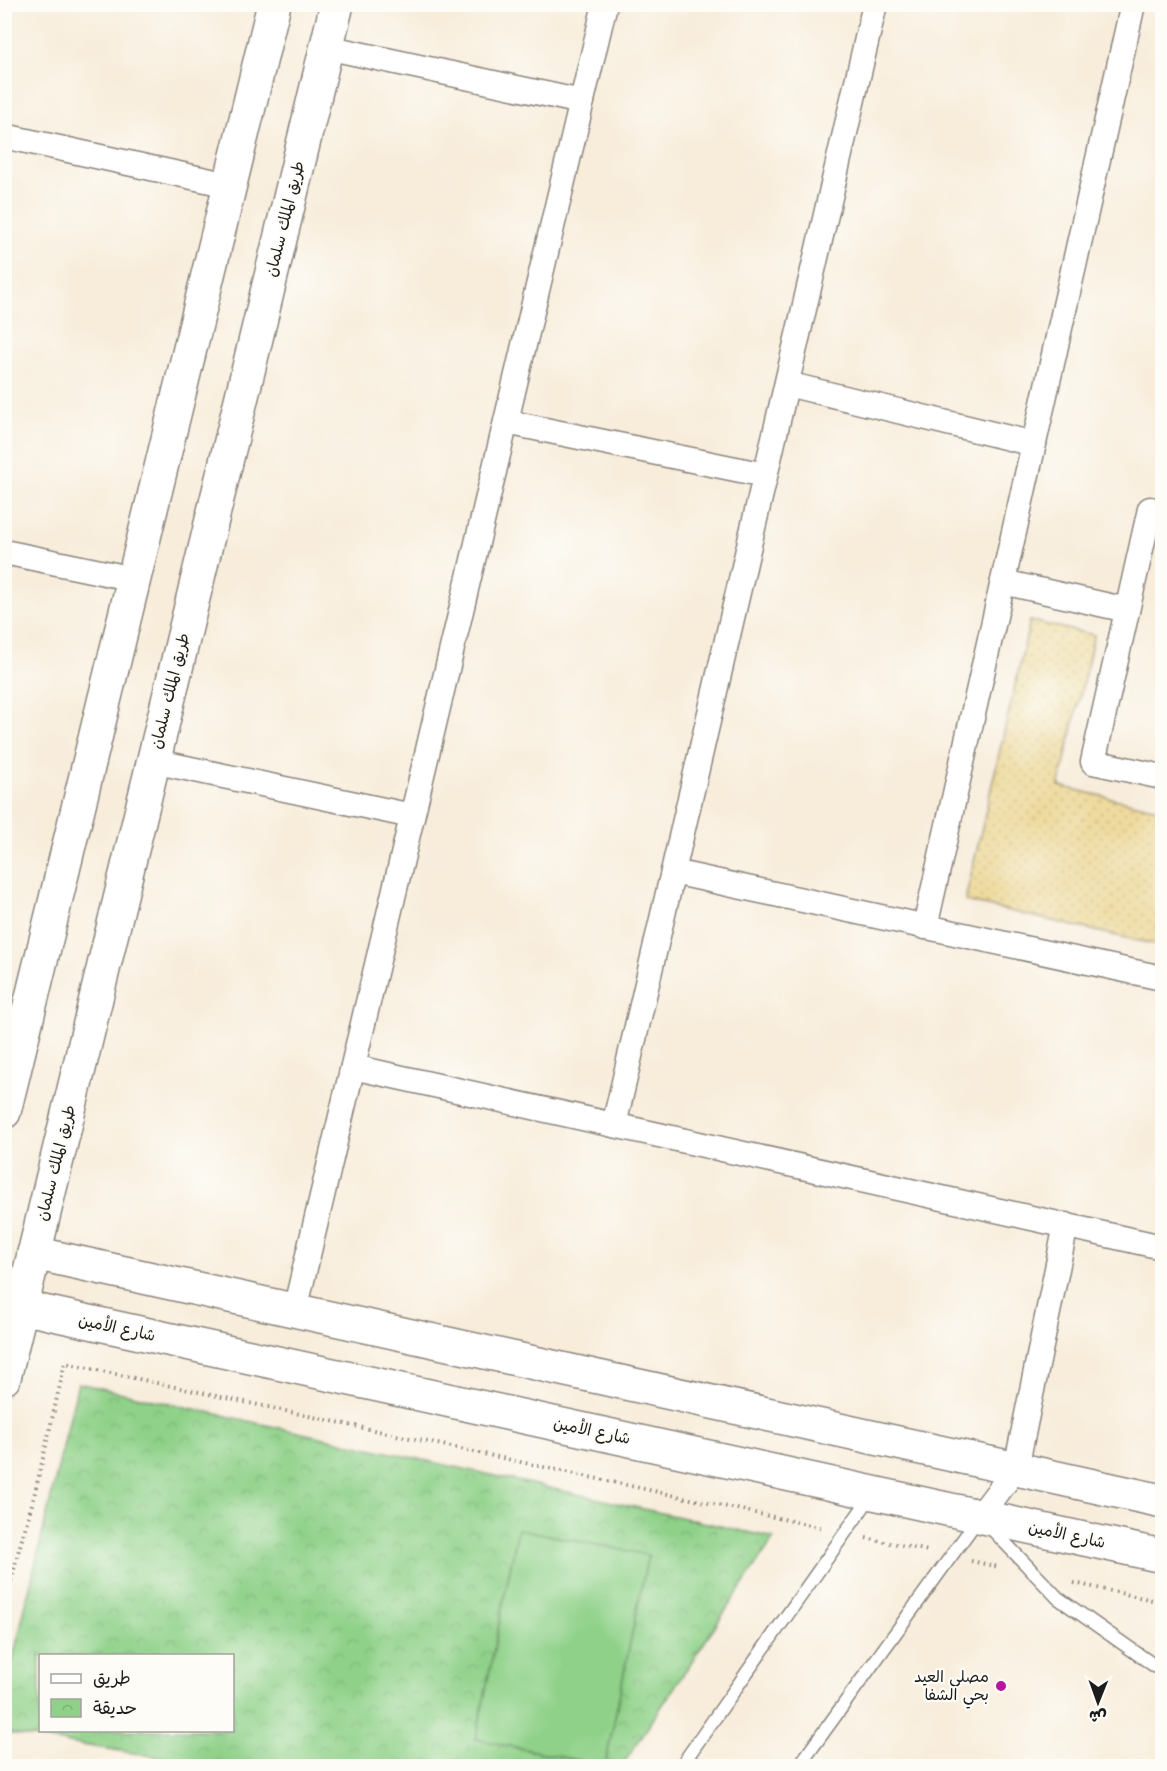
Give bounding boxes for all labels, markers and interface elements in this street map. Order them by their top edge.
street label: طريق الملك سلمان [262,159,308,279]
street label: طريق الملك سلمان [147,631,193,751]
street label: طريق الملك سلمان [33,1103,79,1223]
street label: شارع الأمين [76,1309,158,1347]
street label: شارع الأمين [551,1412,633,1450]
street label: شارع الأمين [1026,1516,1108,1554]
legend [39,1654,234,1732]
text: طريق [93,1668,131,1689]
place label: مصلى العيد بحي الشفا [914,1668,989,1709]
north arrow [1068,1672,1128,1732]
marker: مصلى العيد بحي الشفا [994,1679,1008,1693]
text: حديقة [93,1698,137,1719]
text: ش [1089,1707,1107,1725]

